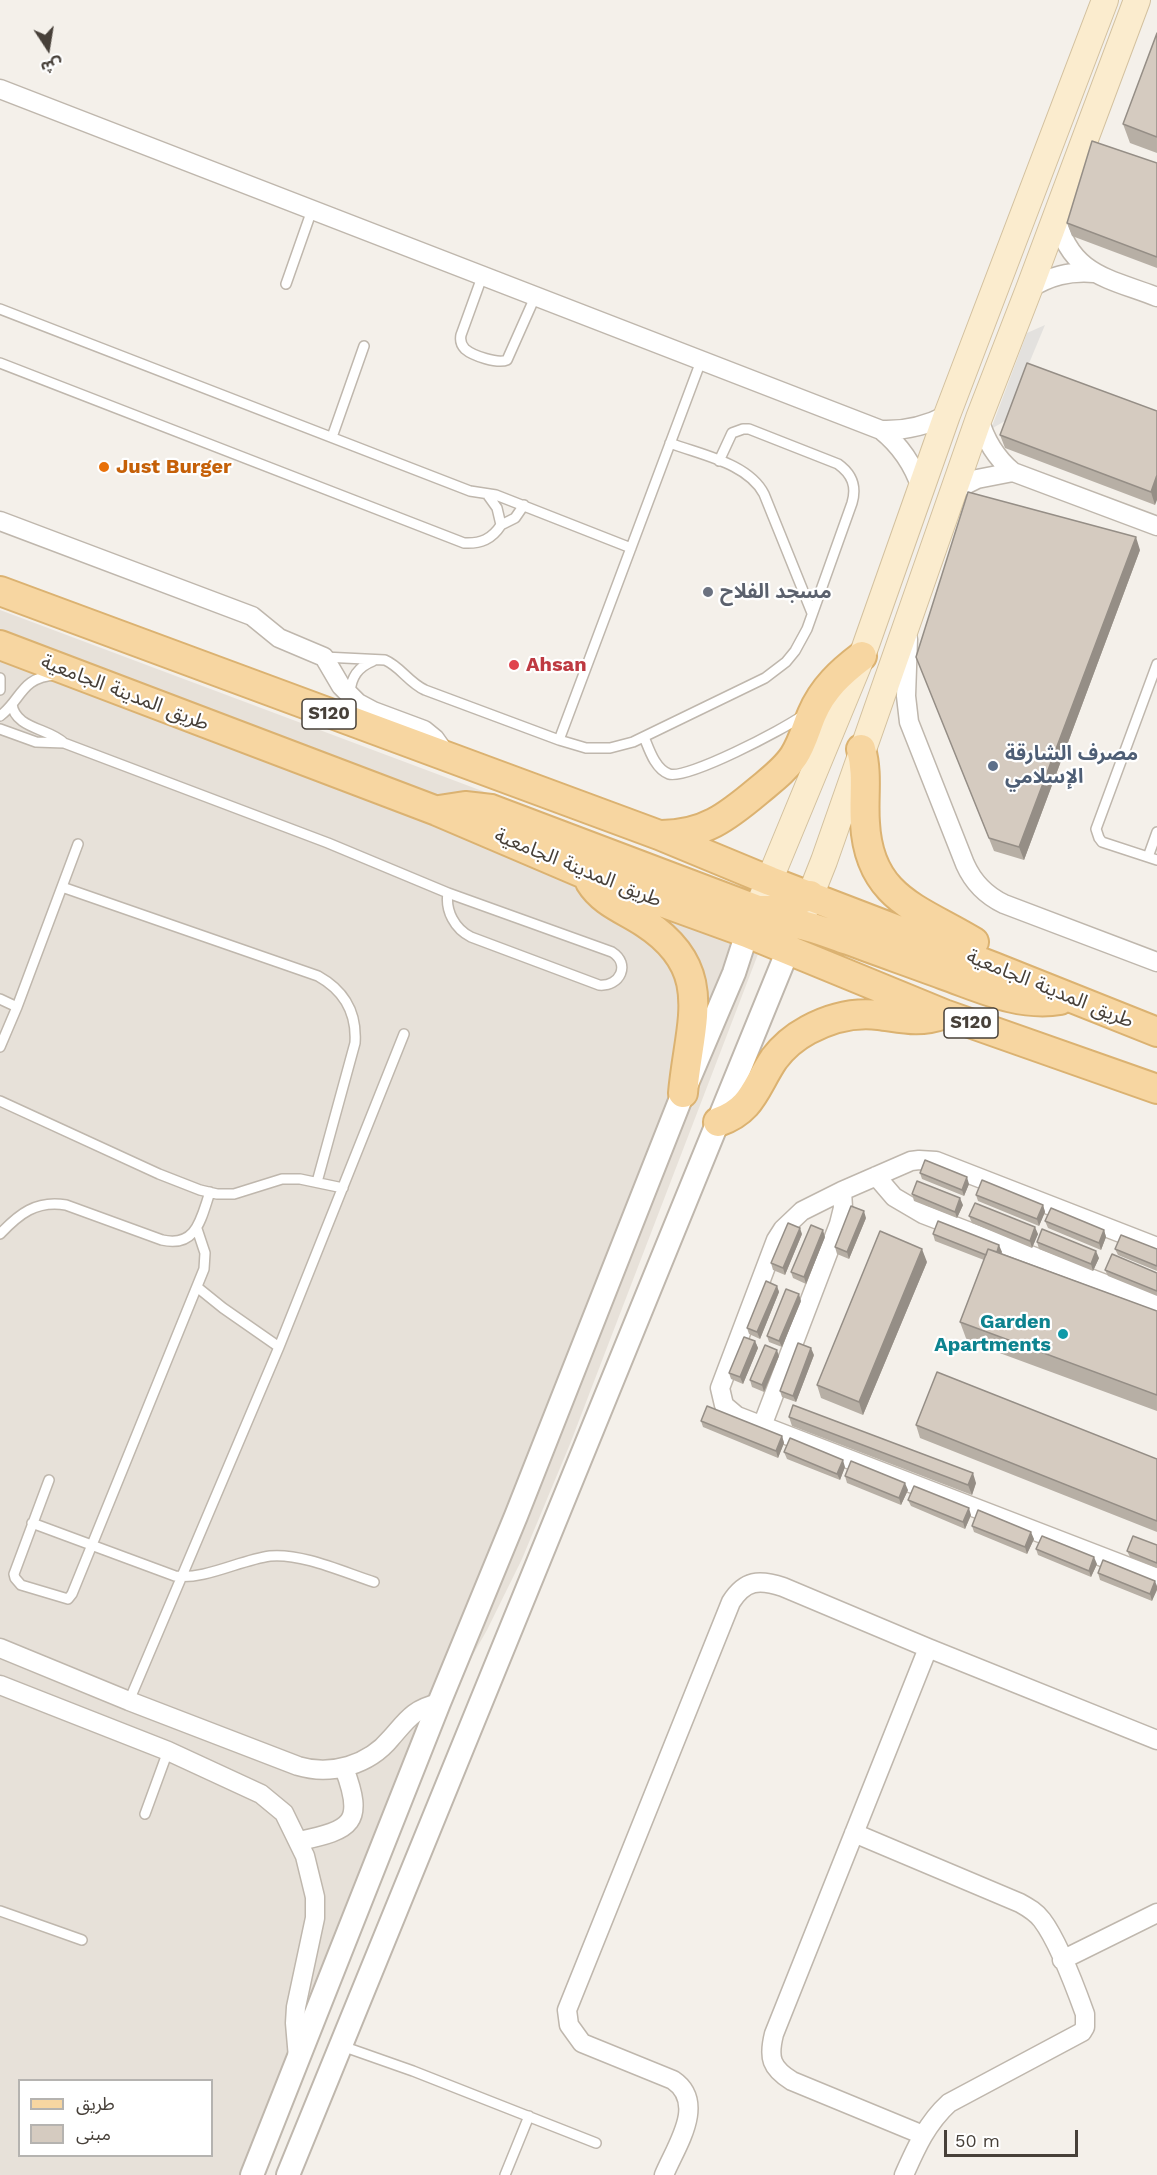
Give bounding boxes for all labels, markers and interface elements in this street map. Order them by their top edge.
north arrow [18,18,78,78]
text: ش [39,55,65,78]
place label: Just Burger [116,455,232,479]
marker: Just Burger [97,460,111,474]
place label: مسجد الفلاح [720,580,832,604]
marker: مسجد الفلاح [701,585,715,599]
street label: طريق المدينة الجامعية [38,650,212,736]
place label: Ahsan [526,653,587,677]
marker: Ahsan [507,658,521,672]
road number: S120 [302,699,356,729]
place label: مصرف الشارقة الإسلامي [1005,742,1138,789]
marker: مصرف الشارقة الإسلامي [986,759,1000,773]
street label: طريق المدينة الجامعية [491,824,665,912]
street label: طريق المدينة الجامعية [963,945,1137,1033]
road number: S120 [944,1008,998,1038]
place label: Garden Apartments [934,1310,1051,1357]
marker: Garden Apartments [1056,1327,1070,1341]
legend [18,2079,213,2157]
text: طريق [76,2093,115,2114]
scale bar [947,2118,1080,2156]
text: مبنى [76,2123,111,2144]
text: 50 m [955,2130,1000,2151]

